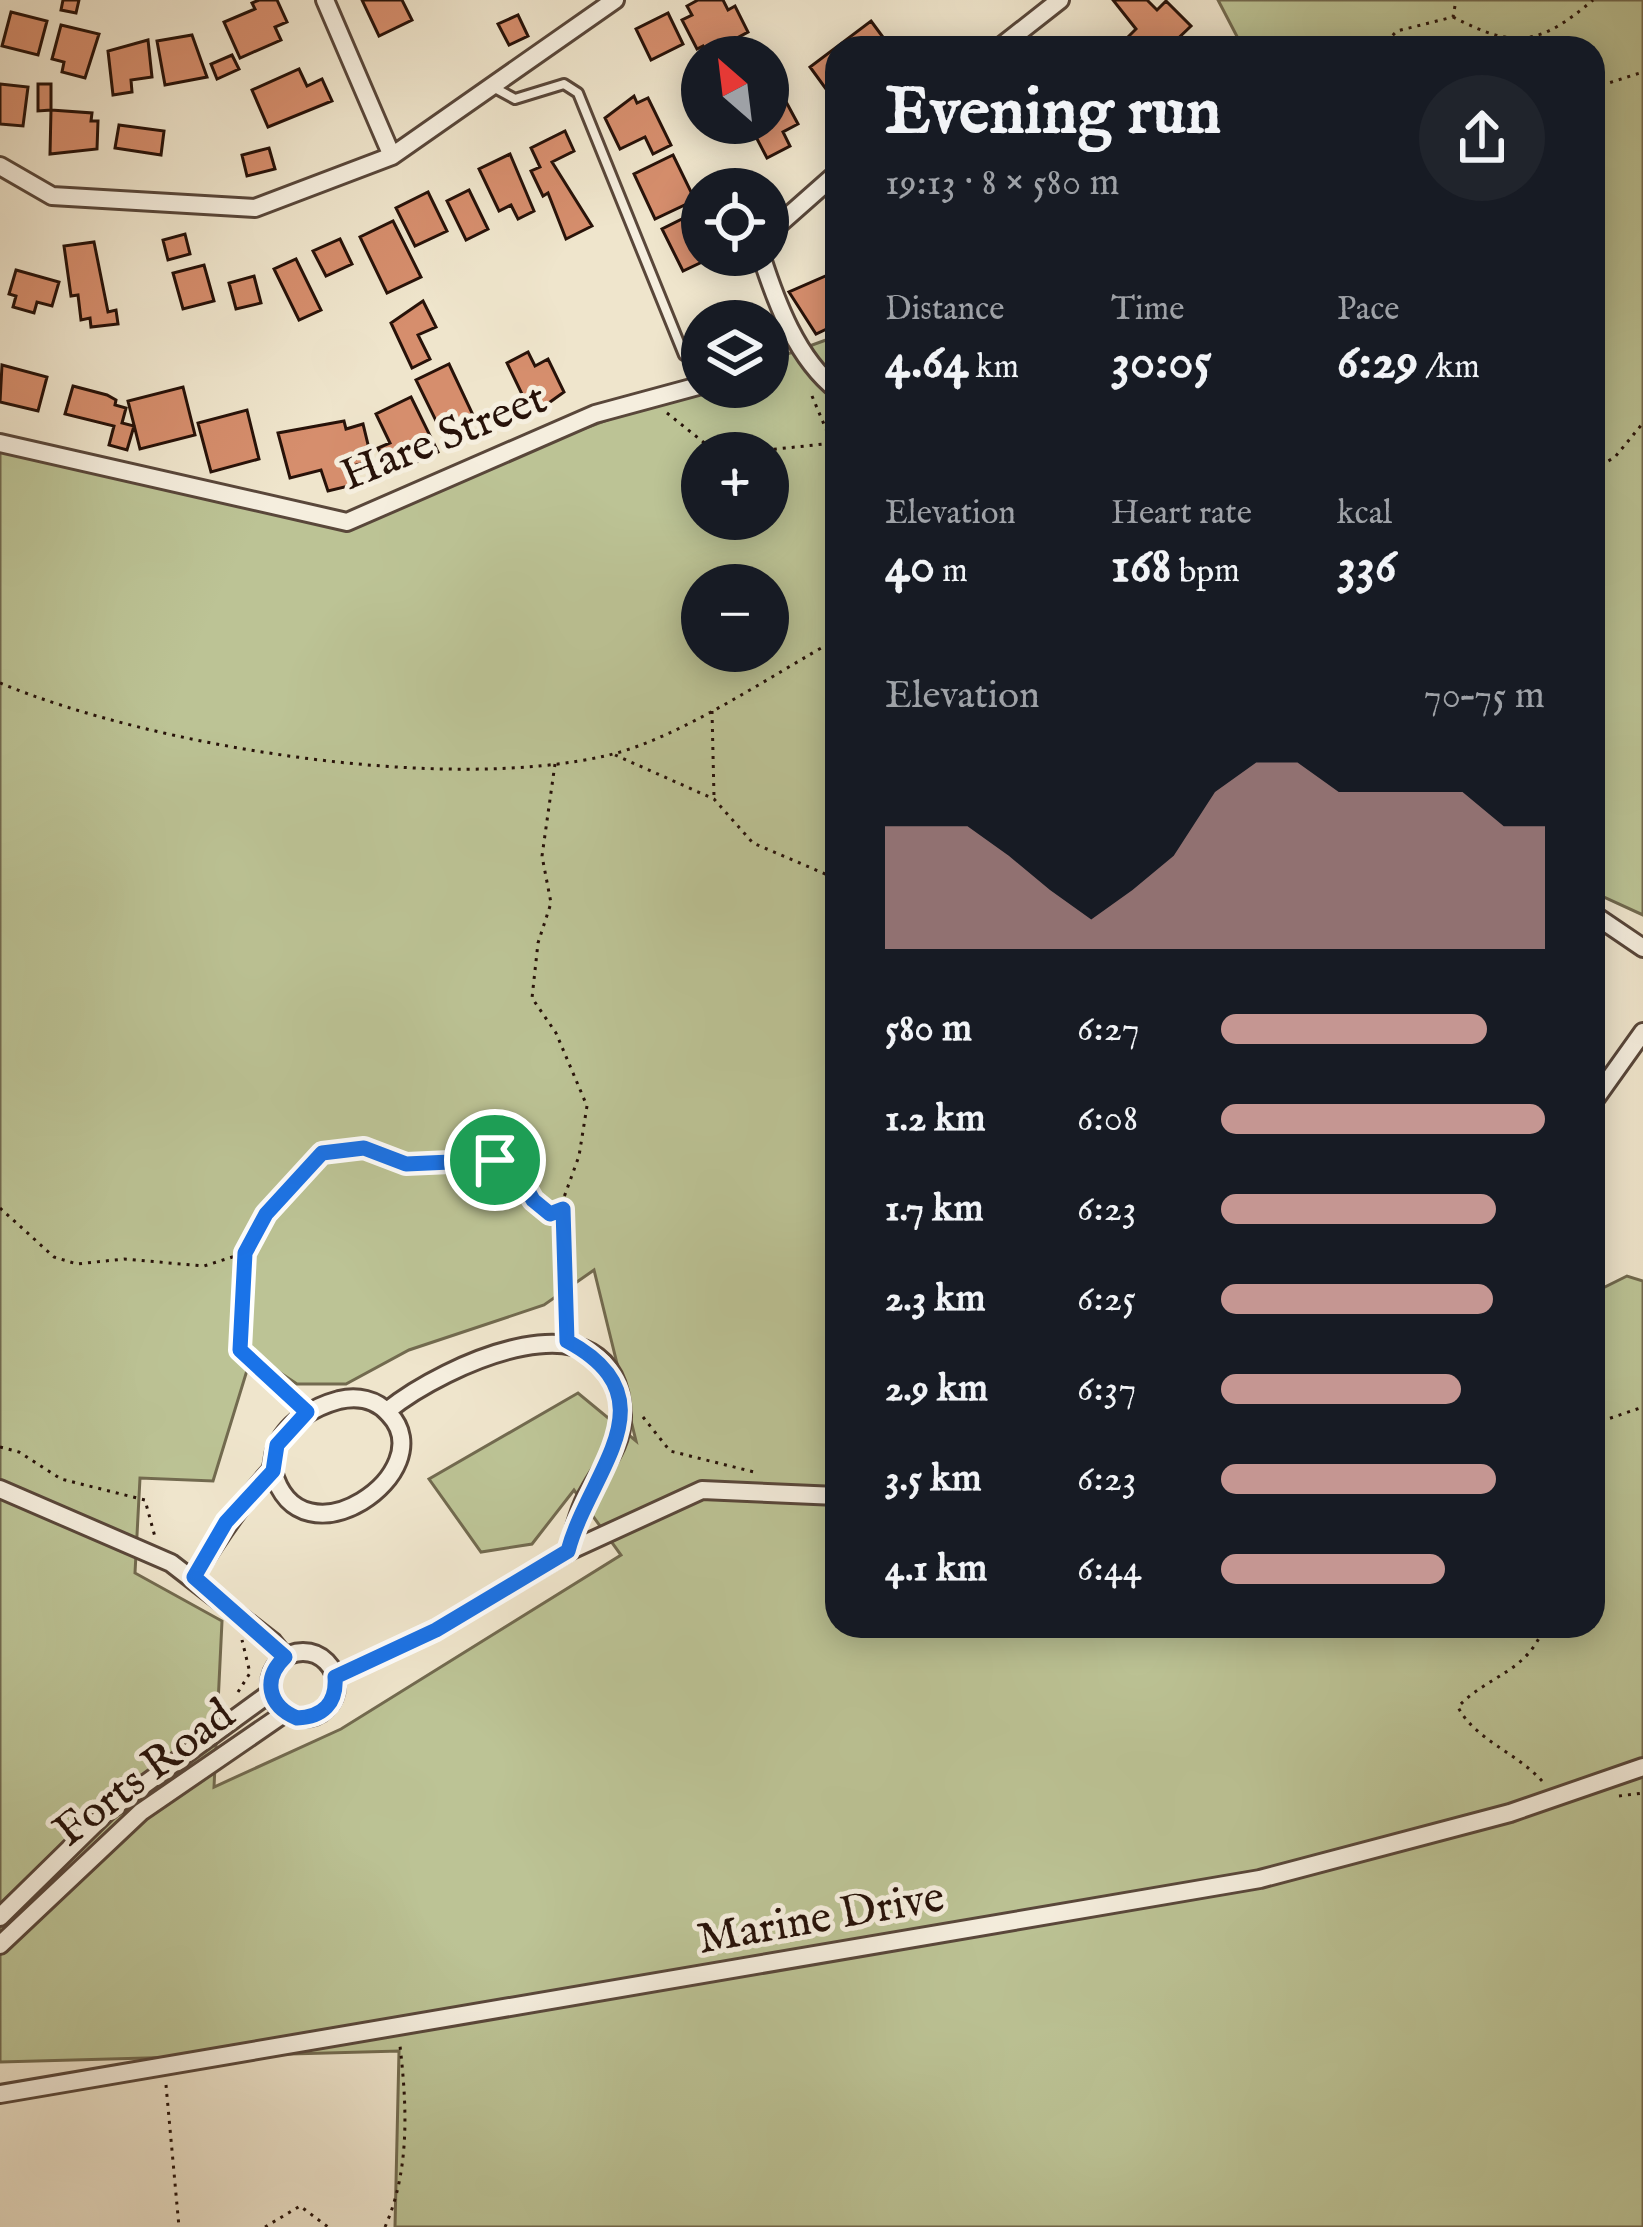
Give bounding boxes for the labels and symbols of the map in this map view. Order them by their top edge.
north arrow [681,36,789,144]
street label: Hare Street [333,371,555,505]
pin [444,1109,546,1211]
street label: Forts Road [43,1687,247,1860]
street label: Marine Drive [693,1869,949,1969]

